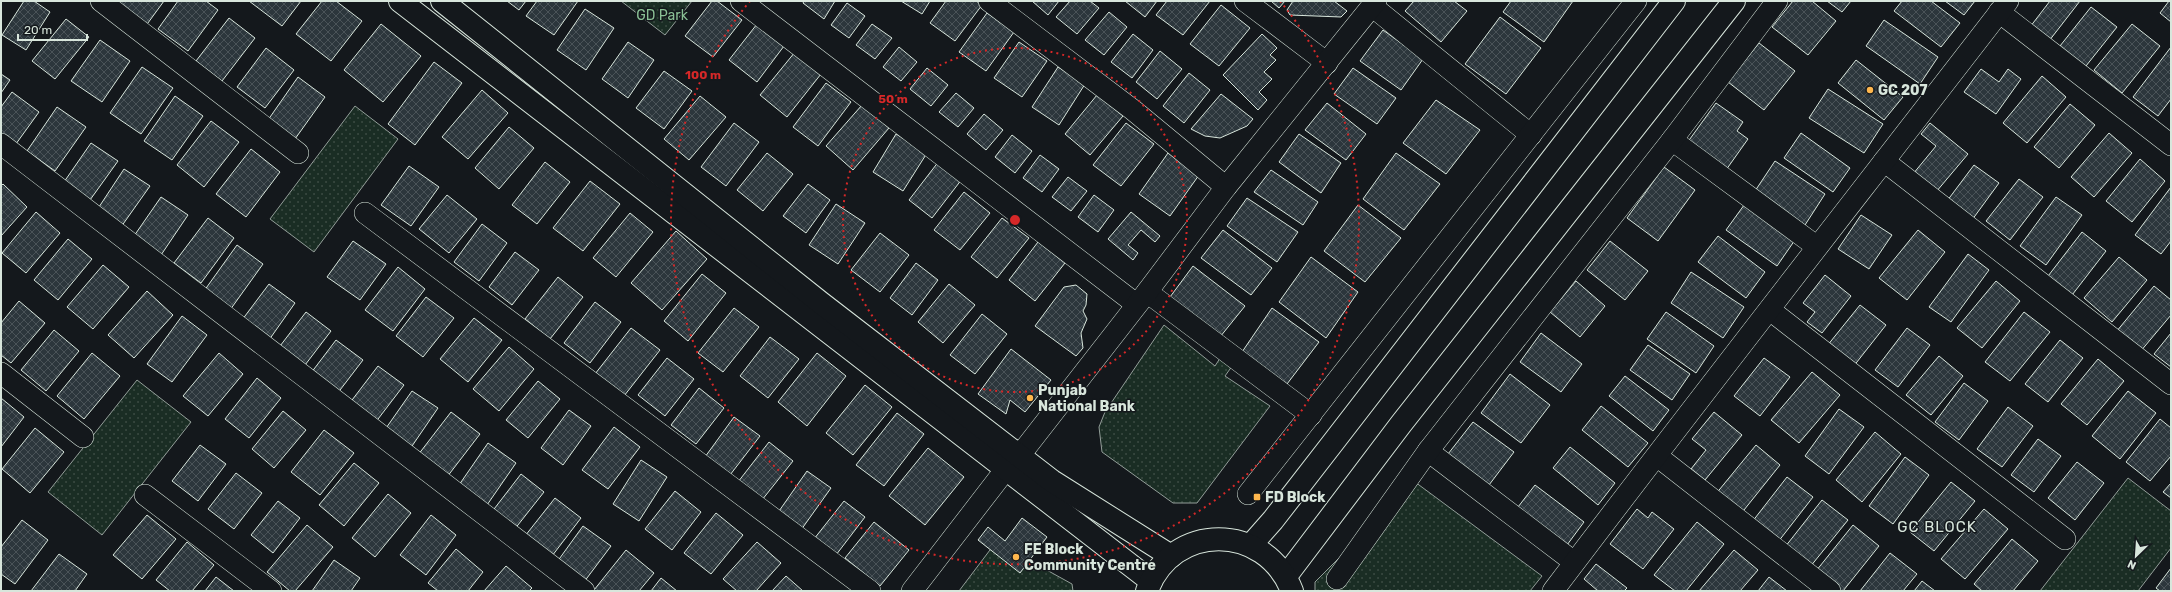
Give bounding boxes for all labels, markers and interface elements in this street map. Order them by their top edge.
park label: GD Park [636,7,689,24]
scale bar [18,16,87,42]
text: 20 m [24,23,52,37]
text: 100 m [685,68,721,82]
place label: GC 207 [1878,82,1928,99]
marker: GC 207 [1865,85,1875,95]
text: 50 m [878,92,908,106]
centre of rings [1008,213,1022,227]
place label: Punjab National Bank [1038,382,1136,415]
marker: Punjab National Bank [1025,393,1035,403]
place label: FD Block [1265,489,1326,506]
marker: FD Block [1252,492,1262,502]
district label: GC BLOCK [1897,518,1977,536]
north arrow [2116,536,2156,576]
place label: FE Block Community Centre [1024,541,1156,574]
marker: FE Block Community Centre [1011,552,1021,562]
text: N [2126,557,2138,572]

